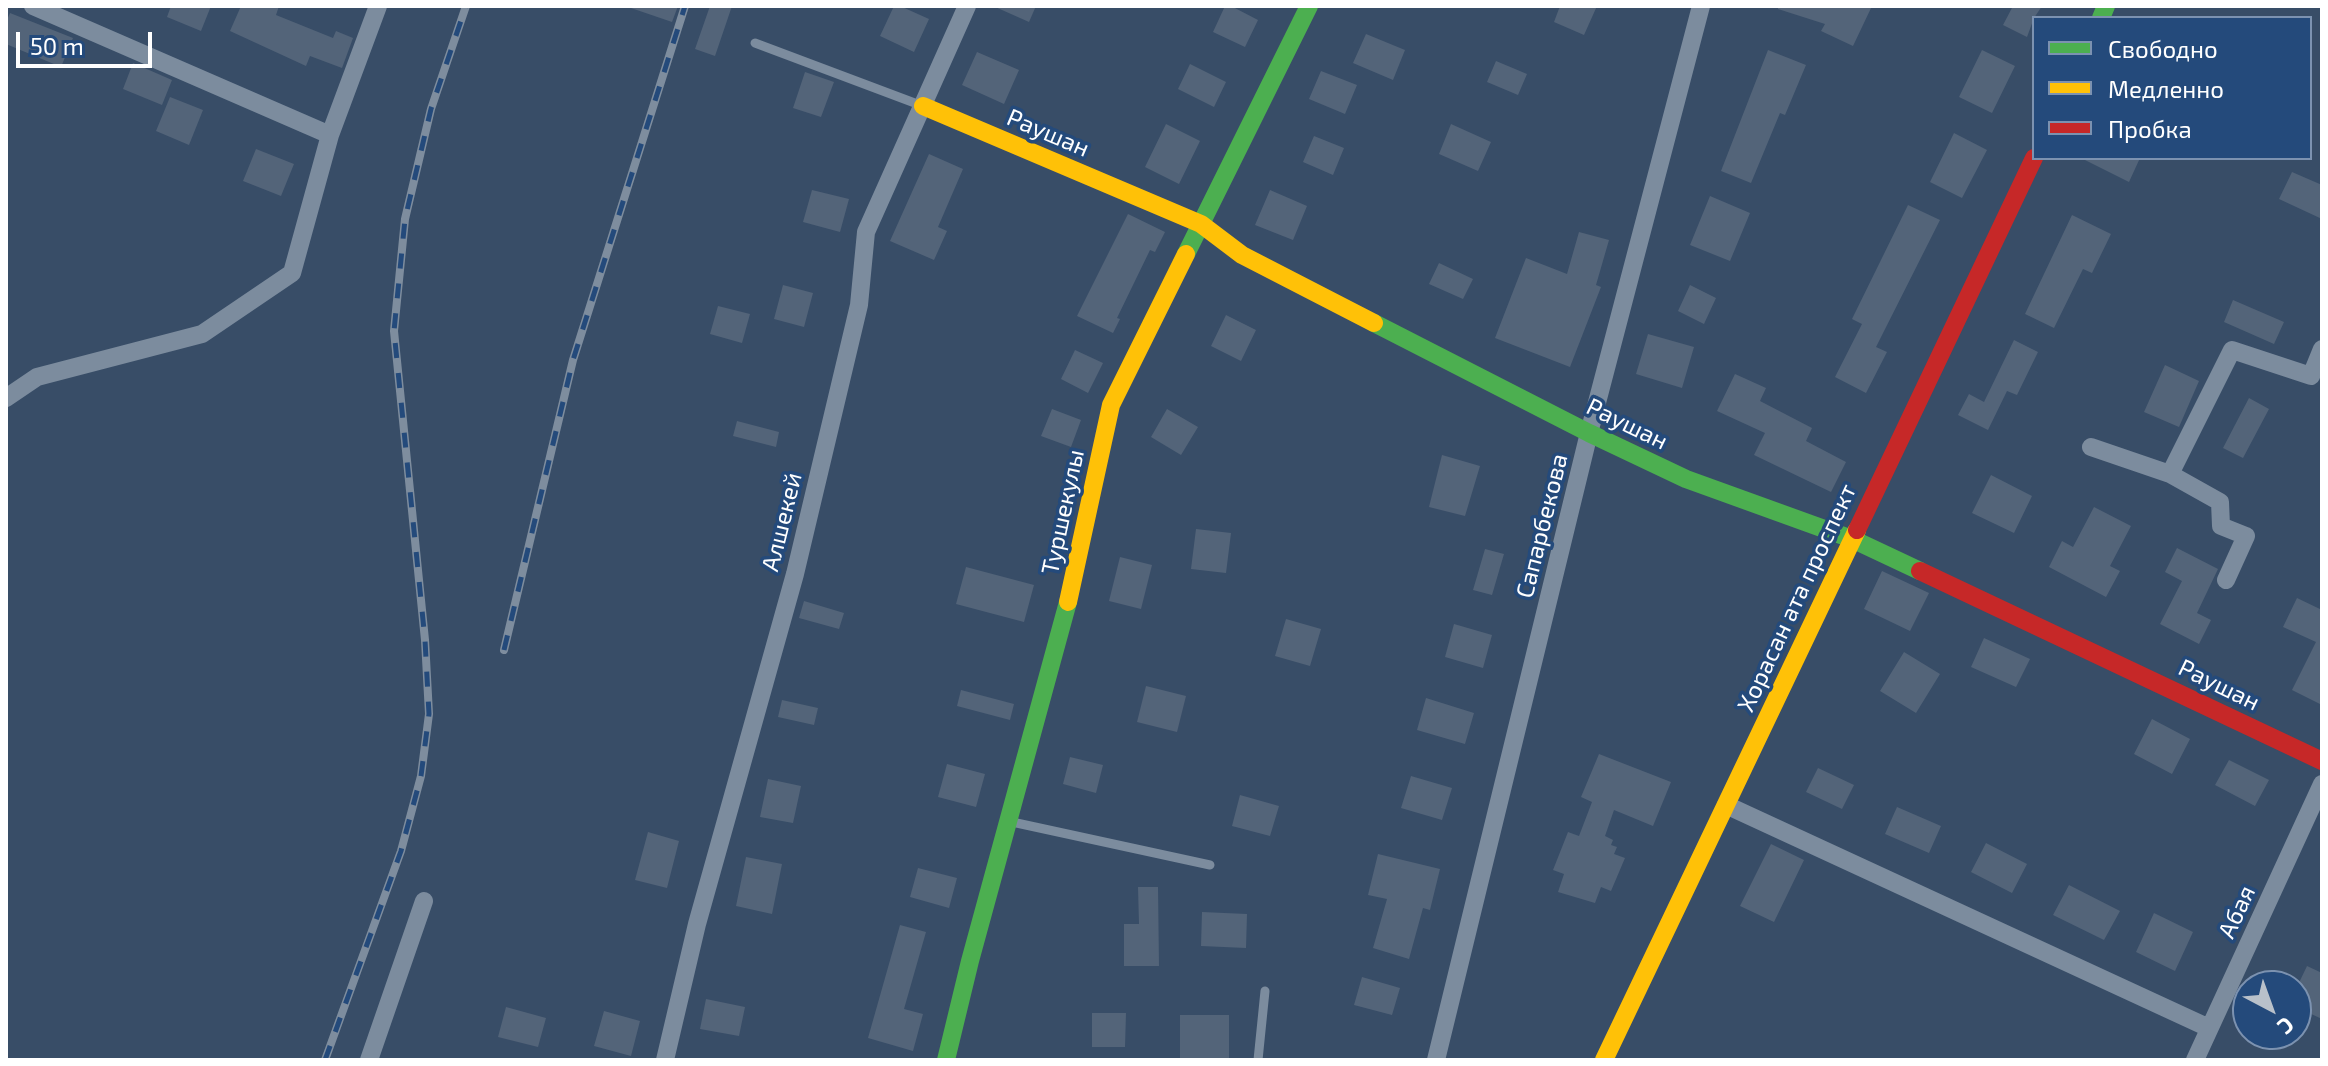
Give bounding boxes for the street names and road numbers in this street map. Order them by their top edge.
street label: Раушан [1002,103,1094,163]
street label: Раушан [1582,392,1672,456]
street label: Туршекулы [1036,447,1090,577]
street label: Сапарбекова [1510,451,1574,601]
street label: Алшекей [756,470,808,574]
street label: Хорасан ата проспект [1732,479,1862,717]
street label: Раушан [2174,653,2264,717]
street label: Абая [2212,881,2262,943]

